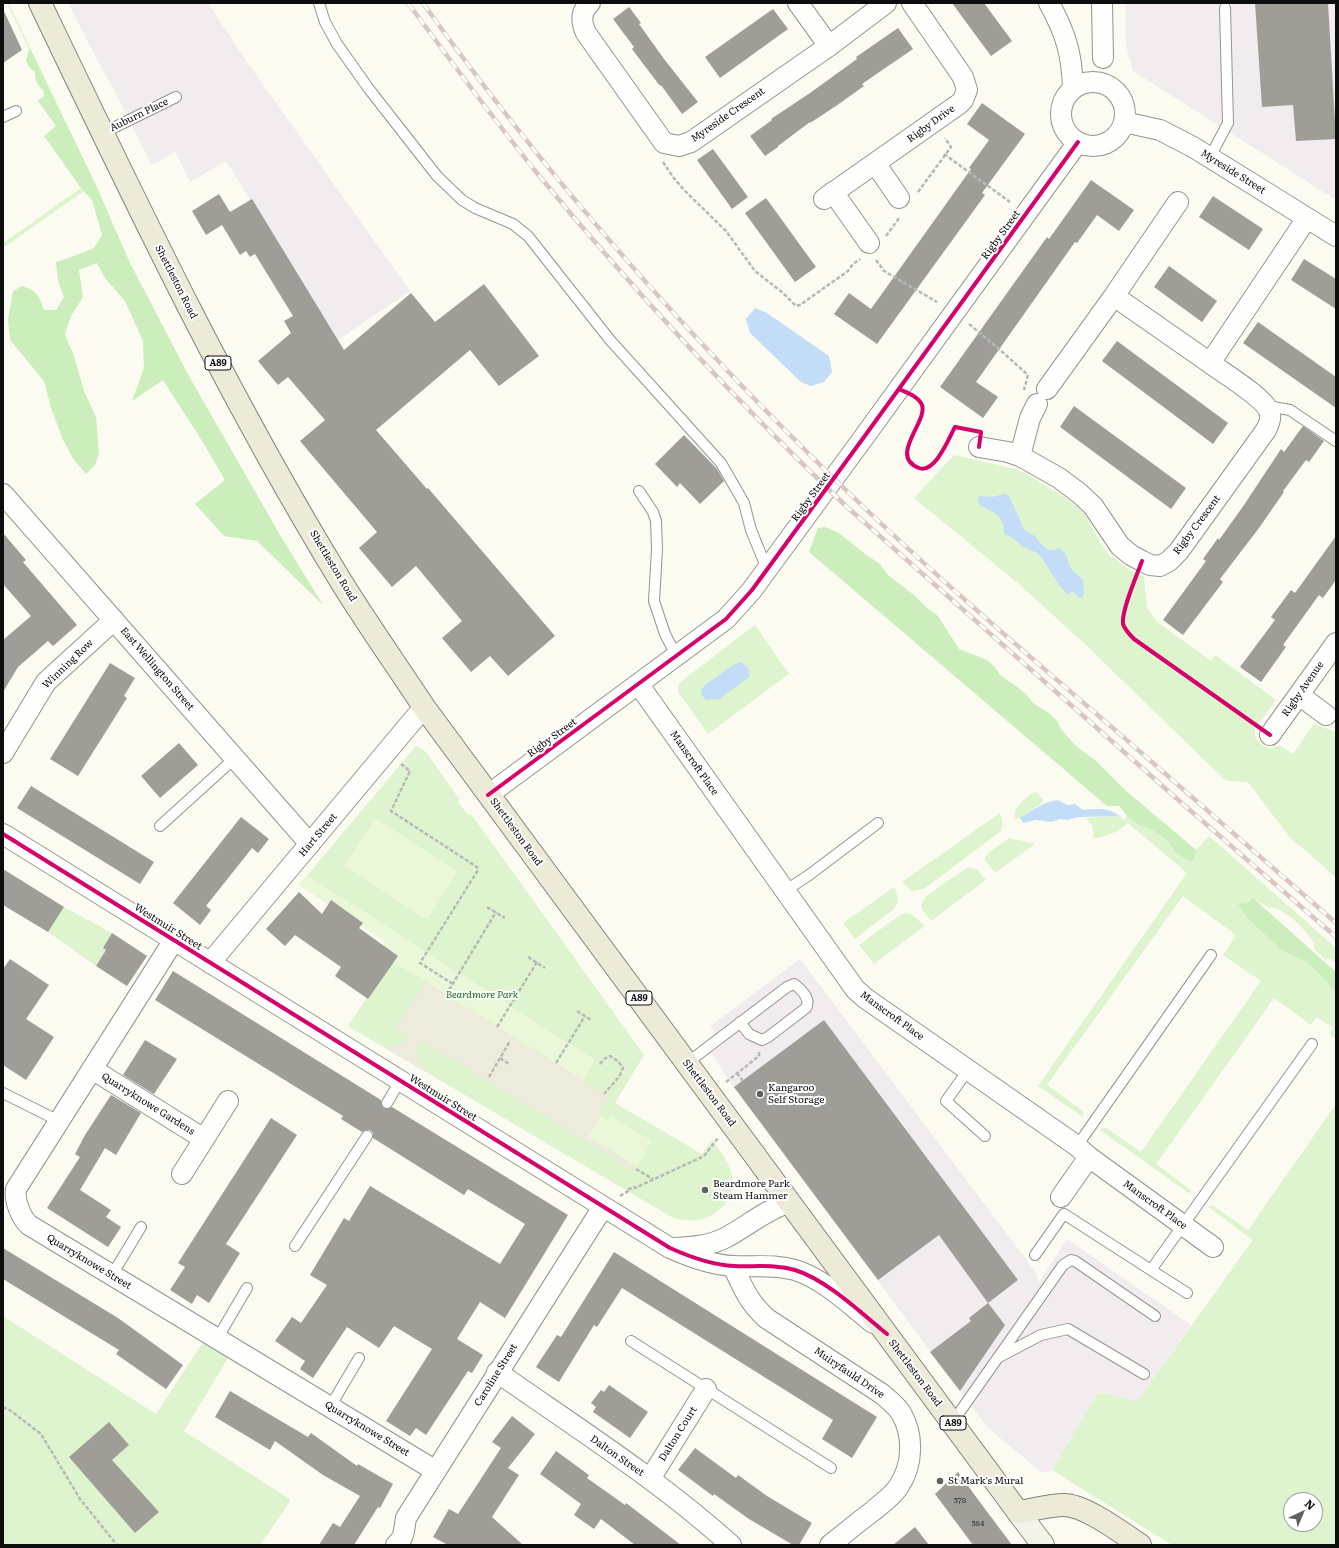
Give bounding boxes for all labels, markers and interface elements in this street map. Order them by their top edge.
street label: Myreside Crescent [689,85,767,145]
street label: Auburn Place [108,96,170,134]
street label: Rigby Drive [905,103,957,145]
street label: Myreside Street [1198,147,1268,197]
street label: Rigby Street [979,208,1023,262]
street label: Shettleston Road [152,243,200,321]
road number: A89 [205,356,231,370]
street label: Rigby Street [789,470,833,524]
street label: Rigby Crescent [1171,493,1223,557]
street label: Shettleston Road [307,528,359,604]
street label: East Wellington Street [118,625,196,713]
street label: Winning Row [40,637,96,691]
street label: Rigby Avenue [1280,659,1326,719]
street label: Rigby Street [525,716,579,760]
street label: Manscroft Place [667,728,721,798]
street label: Shettleston Road [487,796,545,868]
street label: Hart Street [296,811,340,859]
street label: Westmuir Street [132,901,204,953]
park label: Beardmore Park [446,989,518,1001]
street label: Manscroft Place [858,989,926,1043]
road number: A89 [626,991,652,1005]
street label: Shettleston Road [680,1057,738,1129]
street label: Quarryknowe Gardens [99,1070,197,1138]
street label: Westmuir Street [407,1072,479,1124]
place label: Kangaroo Self Storage [768,1082,825,1106]
marker: Kangaroo Self Storage [755,1089,765,1099]
place label: Beardmore Park Steam Hammer [713,1178,790,1202]
street label: Manscroft Place [1121,1178,1189,1232]
marker: Beardmore Park Steam Hammer [700,1185,710,1195]
street label: Quarryknowe Street [44,1232,134,1292]
street label: Shettleston Road [886,1337,944,1409]
street label: Caroline Street [472,1341,520,1409]
street label: Muiryfauld Drive [811,1345,887,1401]
street label: Quarryknowe Street [322,1399,412,1459]
street label: Dalton Court [656,1404,700,1464]
road number: A89 [940,1416,966,1430]
street label: Dalton Street [588,1433,646,1479]
place label: St Mark's Mural [948,1475,1023,1487]
marker: St Mark's Mural [935,1476,945,1486]
north arrow [1283,1492,1323,1532]
text: N [1302,1495,1320,1513]
house number: 578 [954,1496,966,1506]
house number: 584 [972,1519,984,1529]

